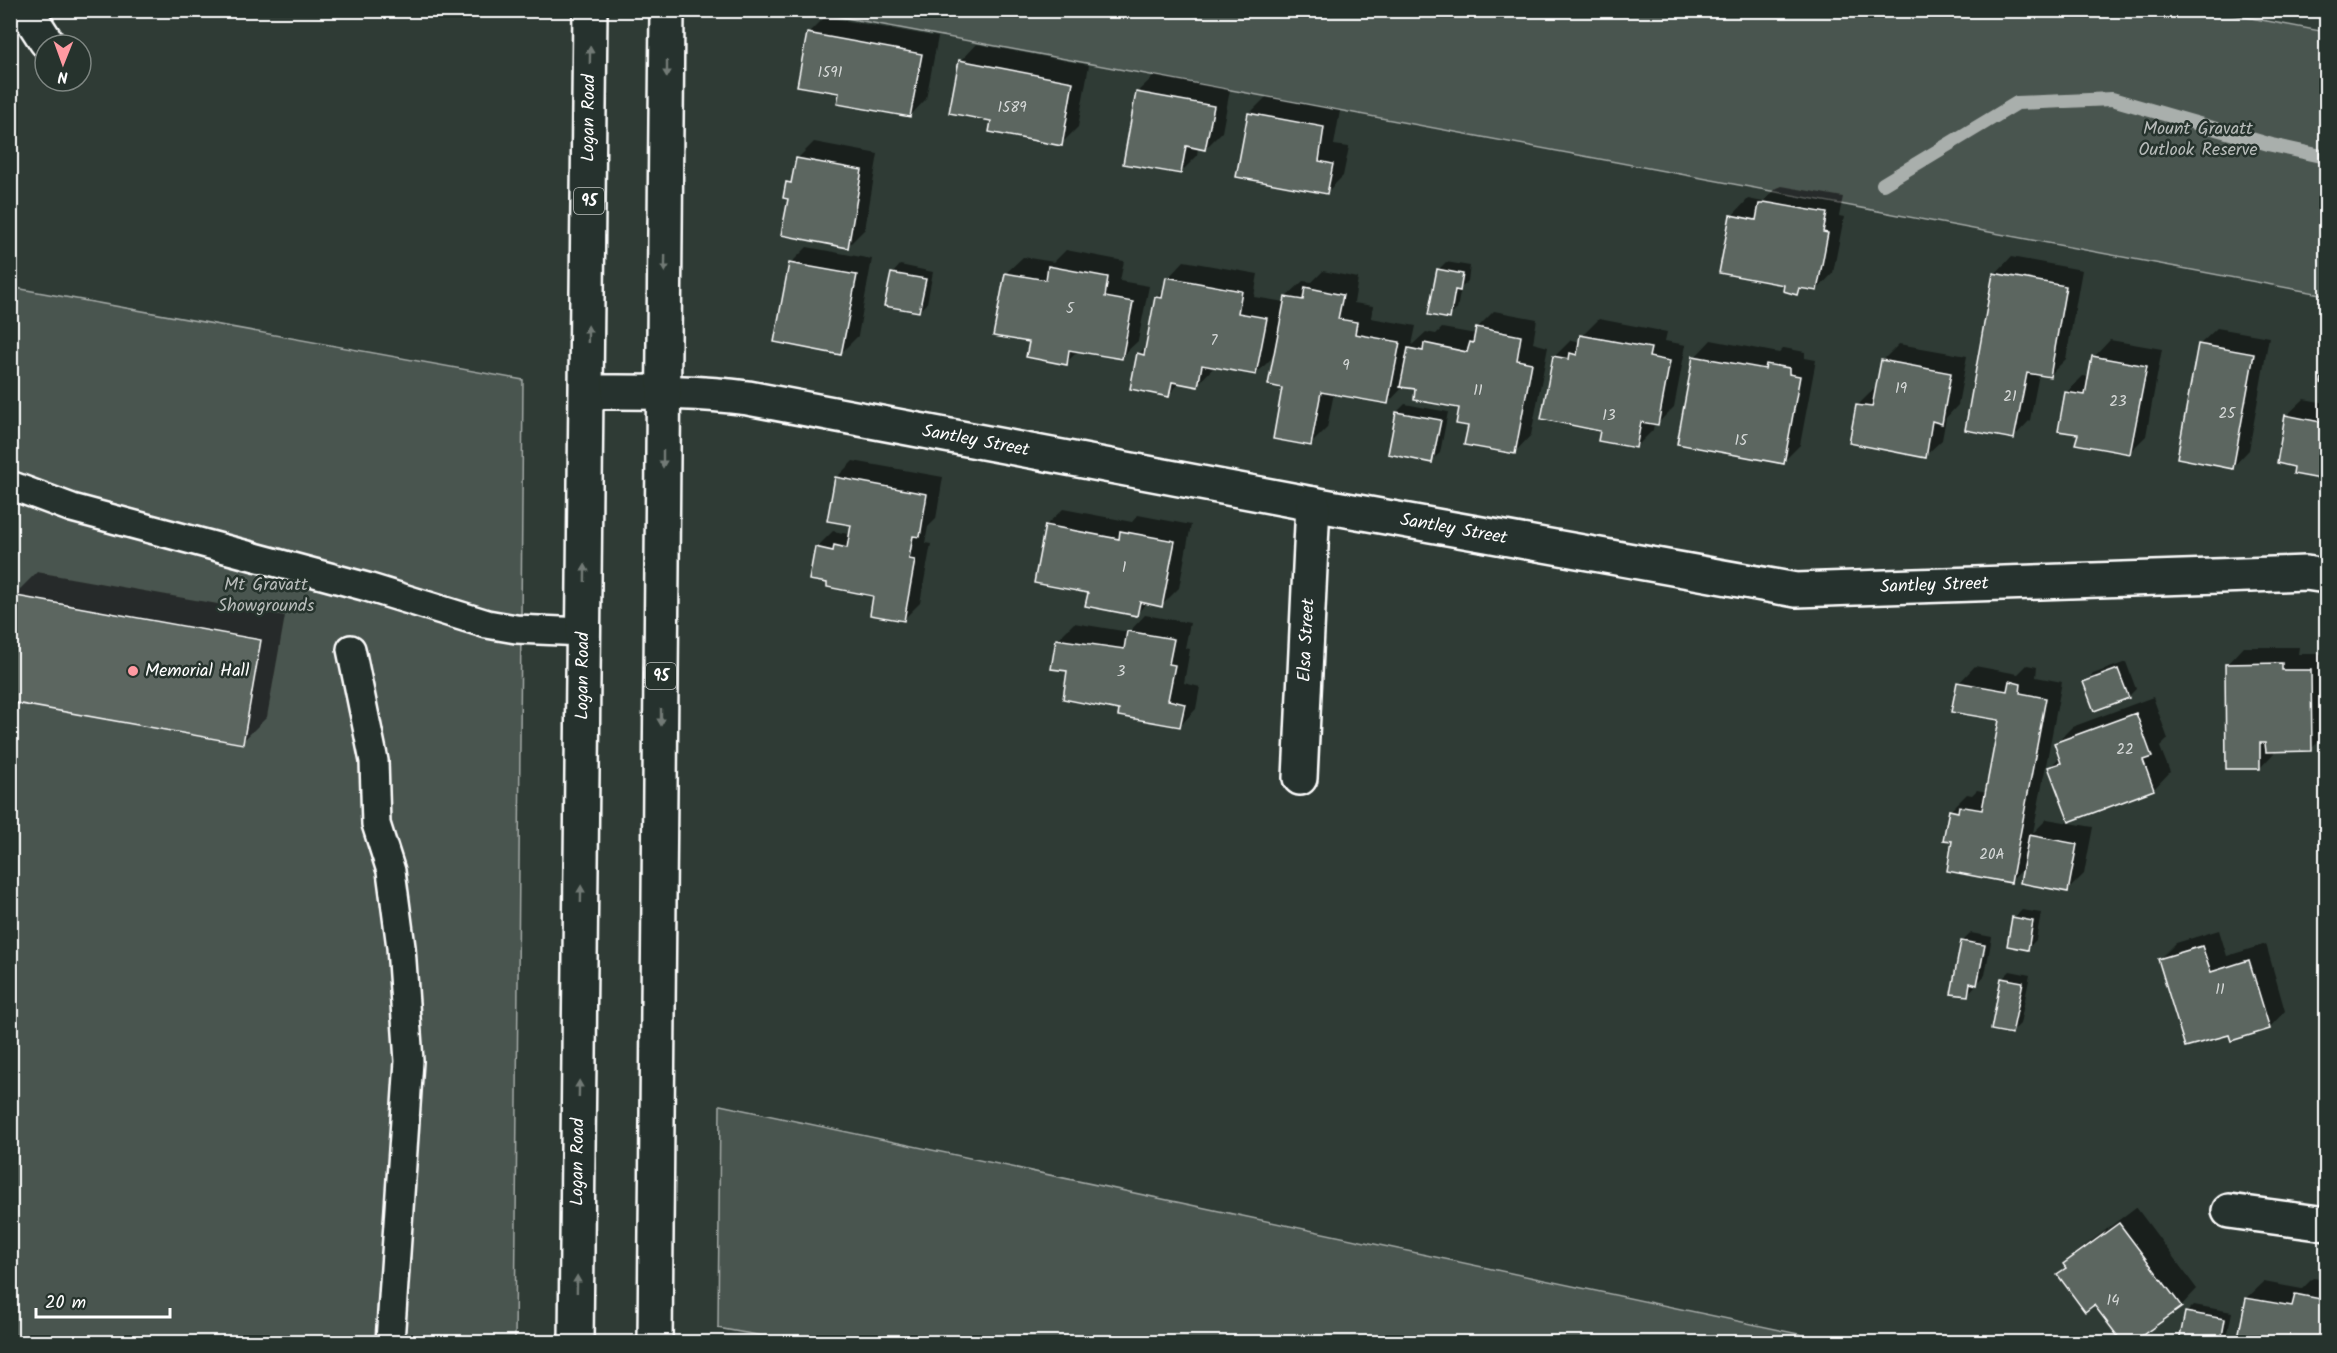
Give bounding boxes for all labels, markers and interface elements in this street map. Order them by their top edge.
north arrow [33,33,93,93]
one-way arrow [585,45,595,64]
one-way arrow [662,59,672,78]
house number: 1591 [818,61,843,85]
text: N [57,64,68,89]
street label: Logan Road [574,73,604,162]
house number: 1589 [997,96,1027,120]
park label: Mount Gravatt Outlook Reserve [2138,115,2258,165]
road number: 95 [574,188,604,214]
one-way arrow [660,254,670,273]
house number: 5 [1066,297,1075,321]
one-way arrow [583,324,592,343]
house number: 7 [1211,329,1219,353]
house number: 9 [1342,354,1350,378]
house number: 19 [1895,377,1908,401]
house number: 11 [1473,379,1483,403]
house number: 21 [2003,385,2017,409]
house number: 23 [2109,390,2127,414]
house number: 25 [2219,402,2236,426]
house number: 13 [1602,404,1616,428]
street label: Santley Street [920,416,1033,465]
house number: 15 [1735,429,1748,453]
one-way arrow [658,449,668,468]
street label: Santley Street [1398,505,1511,553]
house number: 1 [1122,556,1127,580]
one-way arrow [580,564,590,583]
street label: Santley Street [1880,569,1990,602]
park label: Mt Gravatt Showgrounds [217,571,315,621]
street label: Elsa Street [1290,596,1323,683]
street label: Logan Road [568,631,598,720]
place label: Memorial Hall [145,657,250,686]
house number: 3 [1117,660,1126,684]
road number: 95 [646,663,676,689]
marker: Memorial Hall [126,664,140,678]
one-way arrow [656,707,665,726]
house number: 22 [2116,738,2134,762]
house number: 20A [1979,843,2005,867]
one-way arrow [576,885,586,904]
house number: 11 [2215,978,2225,1002]
one-way arrow [574,1080,584,1099]
street label: Logan Road [563,1117,593,1206]
one-way arrow [572,1275,582,1294]
scale bar [36,1281,170,1319]
text: 20 m [45,1289,86,1318]
house number: 14 [2107,1289,2119,1313]

